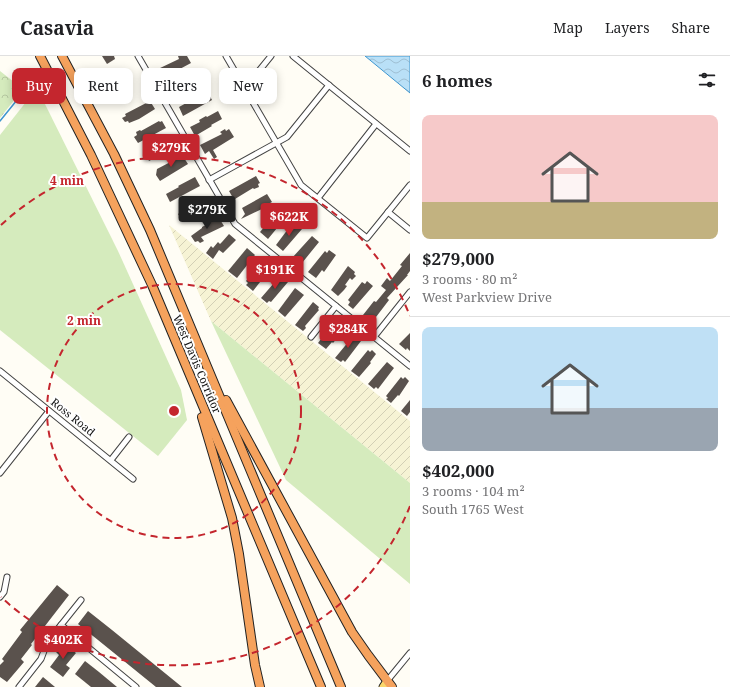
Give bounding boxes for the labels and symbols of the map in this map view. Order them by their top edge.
pin: $279K [143,134,199,168]
text: 4 min [50,172,84,189]
pin: $279K [179,196,235,230]
pin: $622K [261,203,317,237]
pin: $191K [247,256,303,290]
text: 2 min [67,312,101,329]
street label: West Davis Corridor [170,312,225,416]
pin: $284K [320,315,376,349]
street label: Ross Road [48,394,99,439]
centre of rings [167,404,181,418]
pin: $402K [35,626,91,660]

